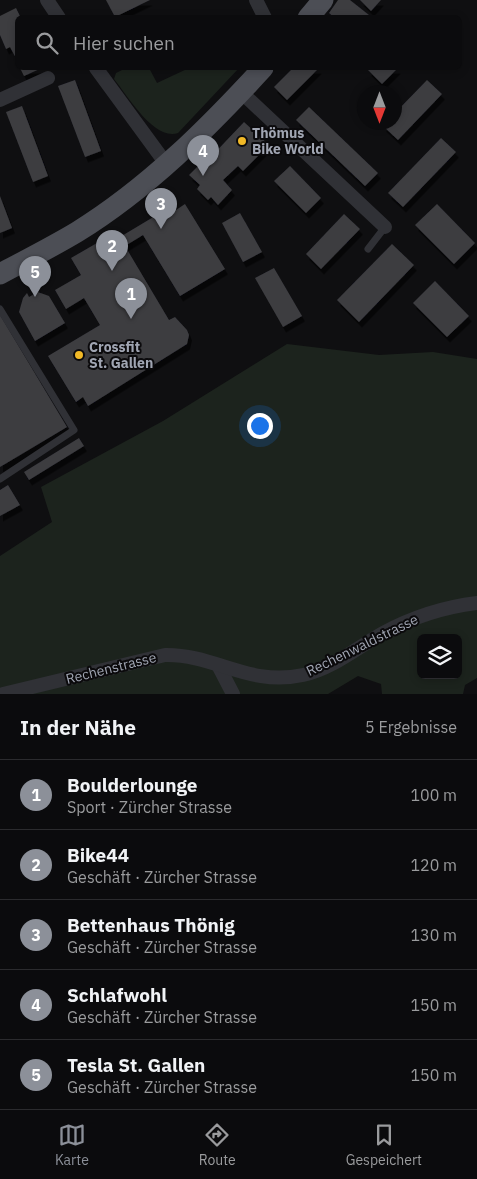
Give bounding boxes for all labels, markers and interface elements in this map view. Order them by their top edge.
search box [15,15,462,70]
icon: search [33,29,61,57]
text: Hier suchen [73,31,175,55]
north arrow [357,85,402,130]
place label: Thömus Bike World [252,124,324,158]
pin: 4 [187,135,219,176]
marker: Thömus Bike World [236,135,248,147]
pin: 3 [145,188,177,229]
pin: 2 [96,230,128,271]
pin: 5 [19,256,51,297]
pin: 1 [115,278,147,319]
place label: Crossfit St. Gallen [89,338,153,372]
marker: Crossfit St. Gallen [73,349,85,361]
your location [247,413,273,439]
street label: Rechenwaldstrasse [303,610,421,680]
map controls [417,634,462,679]
button: layers [417,634,462,679]
street label: Rechenstrasse [64,648,158,688]
text: In der Nähe [20,713,136,741]
text: 5 Ergebnisse [365,717,457,737]
text: Boulderlounge [67,773,198,797]
text: 1 [31,785,41,805]
text: 100 m [410,785,457,805]
text: Sport · Zürcher Strasse [67,797,232,817]
text: Bike44 [67,843,129,867]
text: 2 [31,855,41,875]
text: 120 m [410,855,457,875]
text: Geschäft · Zürcher Strasse [67,867,257,887]
text: Bettenhaus Thönig [67,913,235,937]
text: 3 [31,925,41,945]
text: 130 m [410,925,457,945]
text: Geschäft · Zürcher Strasse [67,937,257,957]
text: Schlafwohl [67,983,167,1007]
text: 4 [31,995,41,1015]
text: 150 m [410,995,457,1015]
text: Geschäft · Zürcher Strasse [67,1007,257,1027]
text: Tesla St. Gallen [67,1053,205,1077]
text: 5 [31,1065,41,1085]
text: 150 m [410,1065,457,1085]
text: Geschäft · Zürcher Strasse [67,1077,257,1097]
tab: Karte [55,1121,89,1169]
tab: Route [199,1121,236,1169]
tab: Gespeichert [346,1121,422,1169]

